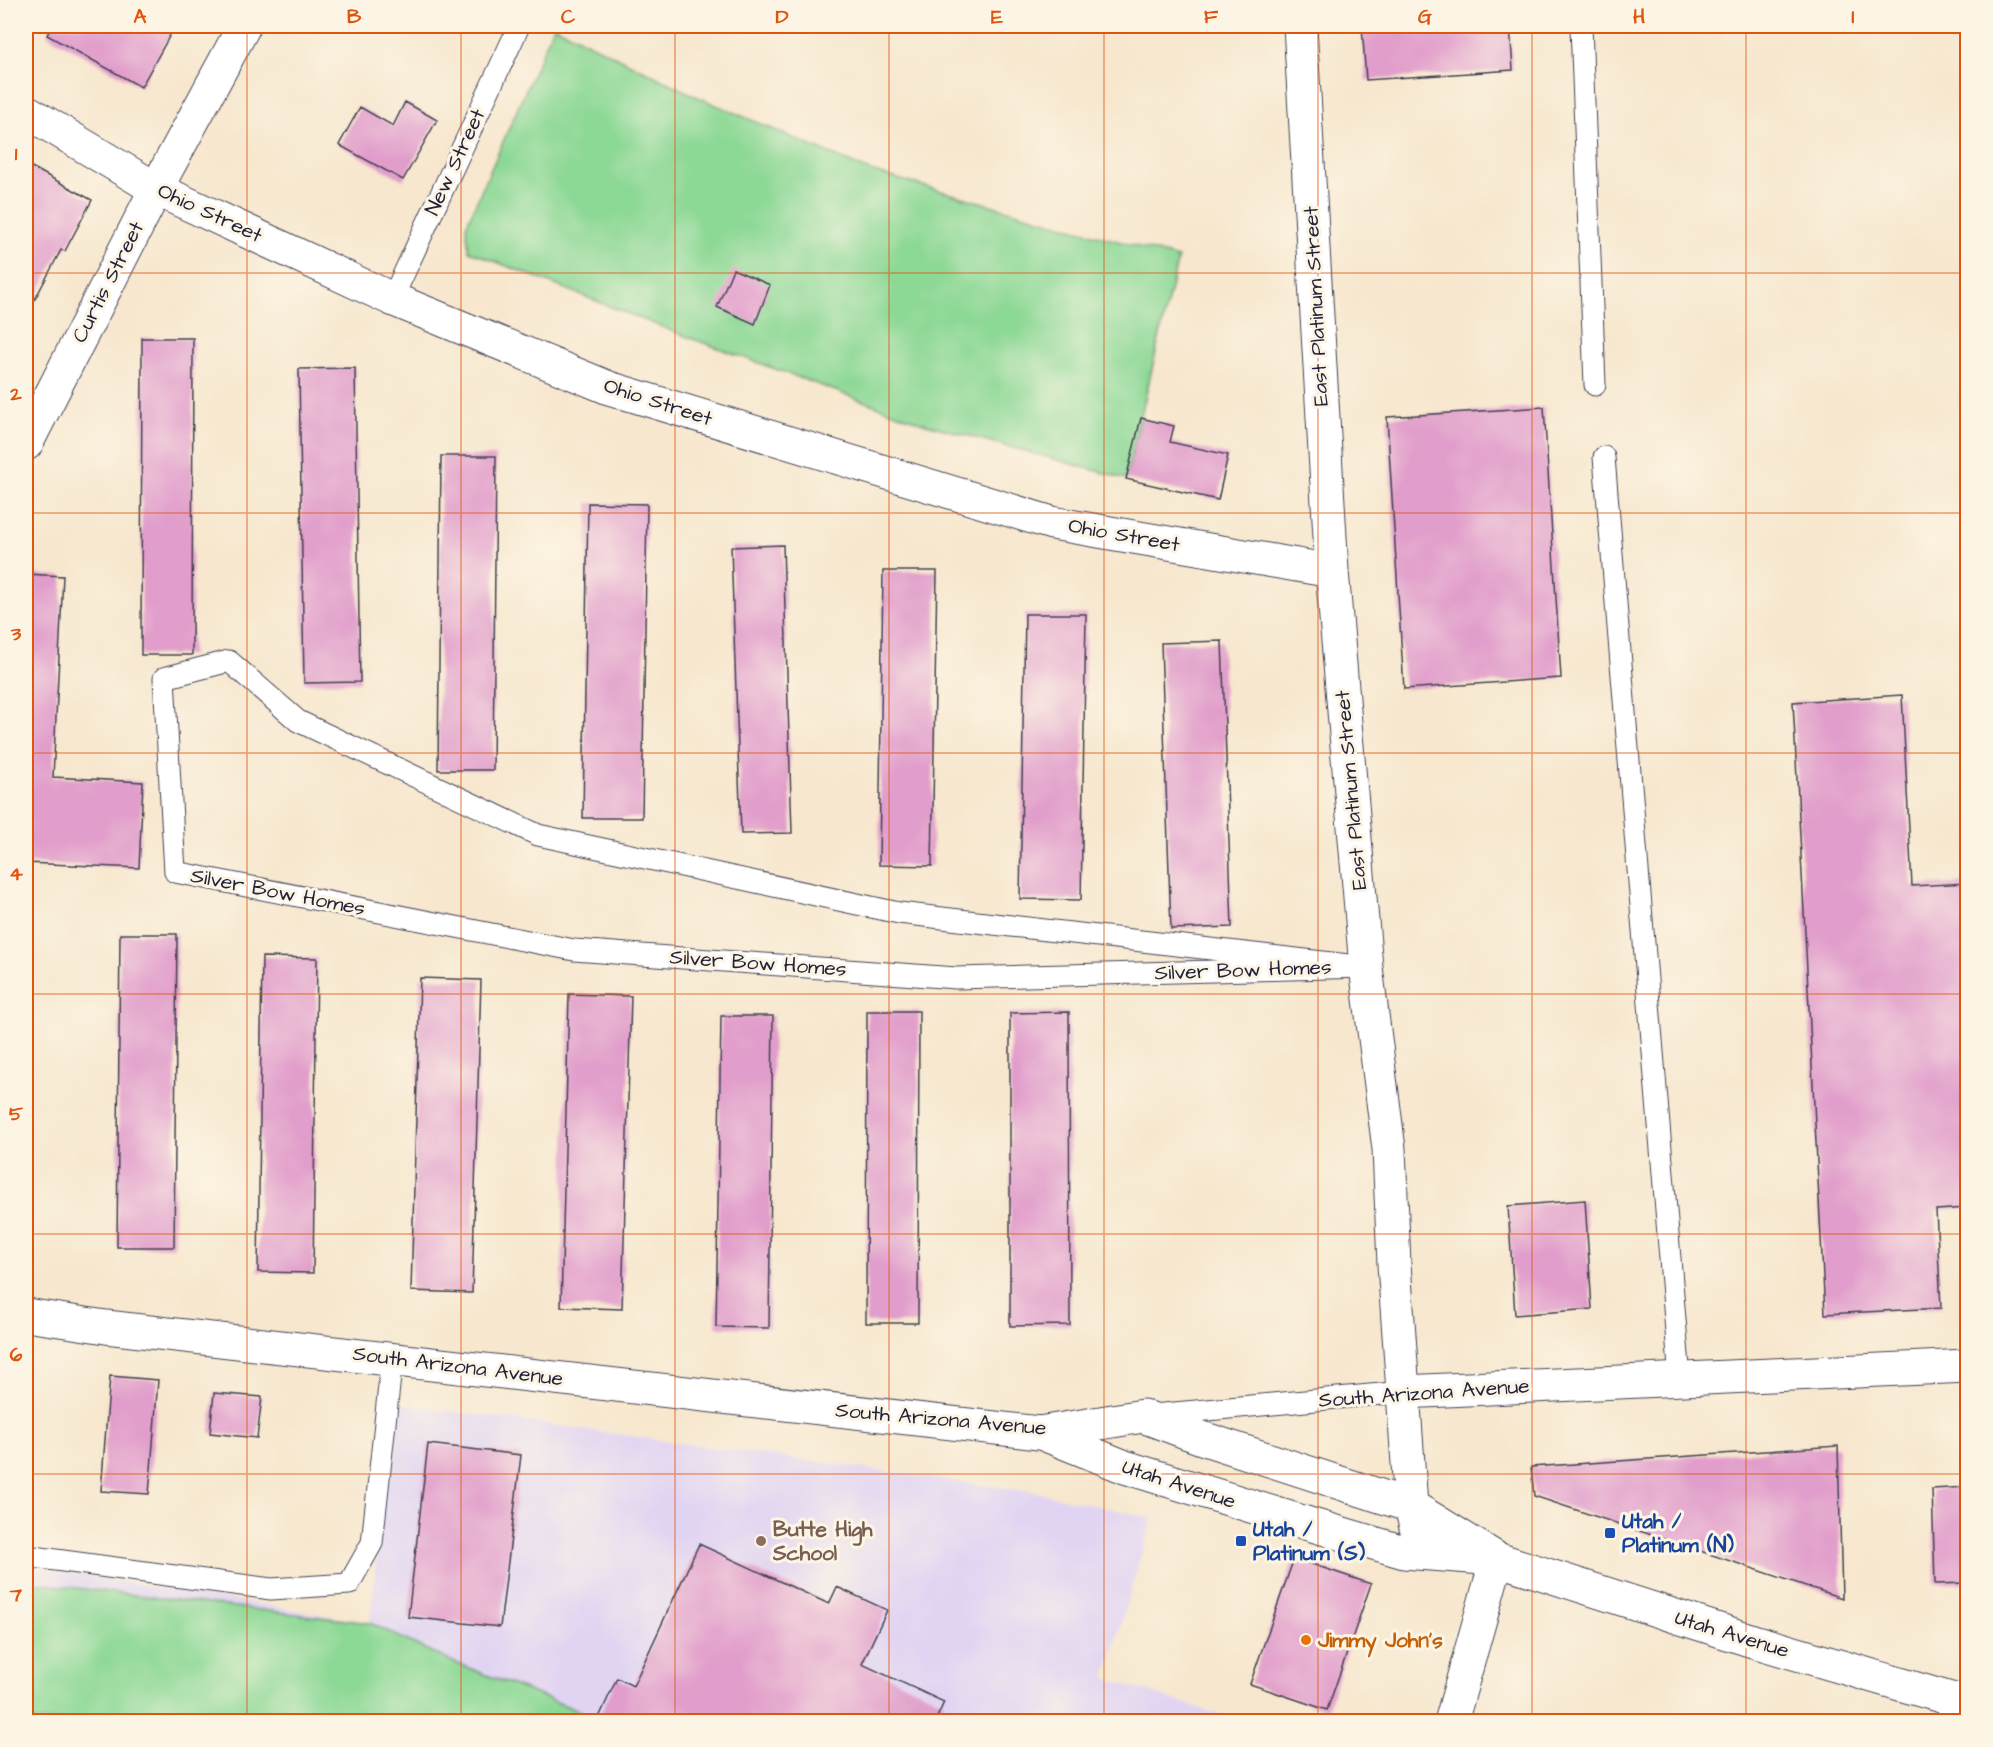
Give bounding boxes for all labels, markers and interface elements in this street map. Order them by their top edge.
text: A [134,3,147,31]
text: B [347,3,362,31]
text: C [561,3,576,31]
text: D [776,3,789,31]
text: E [991,3,1003,31]
text: F [1204,3,1219,31]
text: G [1418,3,1432,31]
text: H [1633,3,1645,31]
text: I [1851,3,1855,31]
street label: New Street [418,103,493,220]
text: 1 [15,140,18,168]
street label: Ohio Street [153,176,268,250]
street label: East Platinum Street [1296,205,1336,407]
street label: Curtis Street [65,216,151,348]
street label: Ohio Street [600,371,717,433]
text: 2 [9,380,22,408]
street label: Ohio Street [1066,511,1182,559]
text: 3 [10,620,22,648]
street label: East Platinum Street [1328,688,1374,891]
text: 4 [9,860,23,888]
street label: Silver Bow Homes [188,861,368,923]
street label: Silver Bow Homes [669,942,847,984]
street label: Silver Bow Homes [1154,952,1332,988]
text: 5 [9,1100,24,1128]
street label: South Arizona Avenue [351,1339,565,1393]
text: 6 [10,1341,23,1369]
street label: South Arizona Avenue [1317,1371,1531,1415]
street label: South Arizona Avenue [834,1395,1048,1443]
street label: Utah Avenue [1118,1452,1240,1516]
place label: Utah / Platinum (N) [1622,1507,1734,1560]
place label: Butte High School [772,1515,873,1568]
place label: Utah / Platinum (S) [1253,1515,1366,1568]
marker: Utah / Platinum (N) [1603,1526,1617,1540]
marker: Butte High School [754,1534,768,1548]
marker: Utah / Platinum (S) [1234,1534,1248,1548]
text: 7 [9,1581,23,1609]
street label: Utah Avenue [1671,1603,1793,1665]
place label: Jimmy John's [1317,1626,1443,1658]
marker: Jimmy John's [1299,1633,1313,1647]

